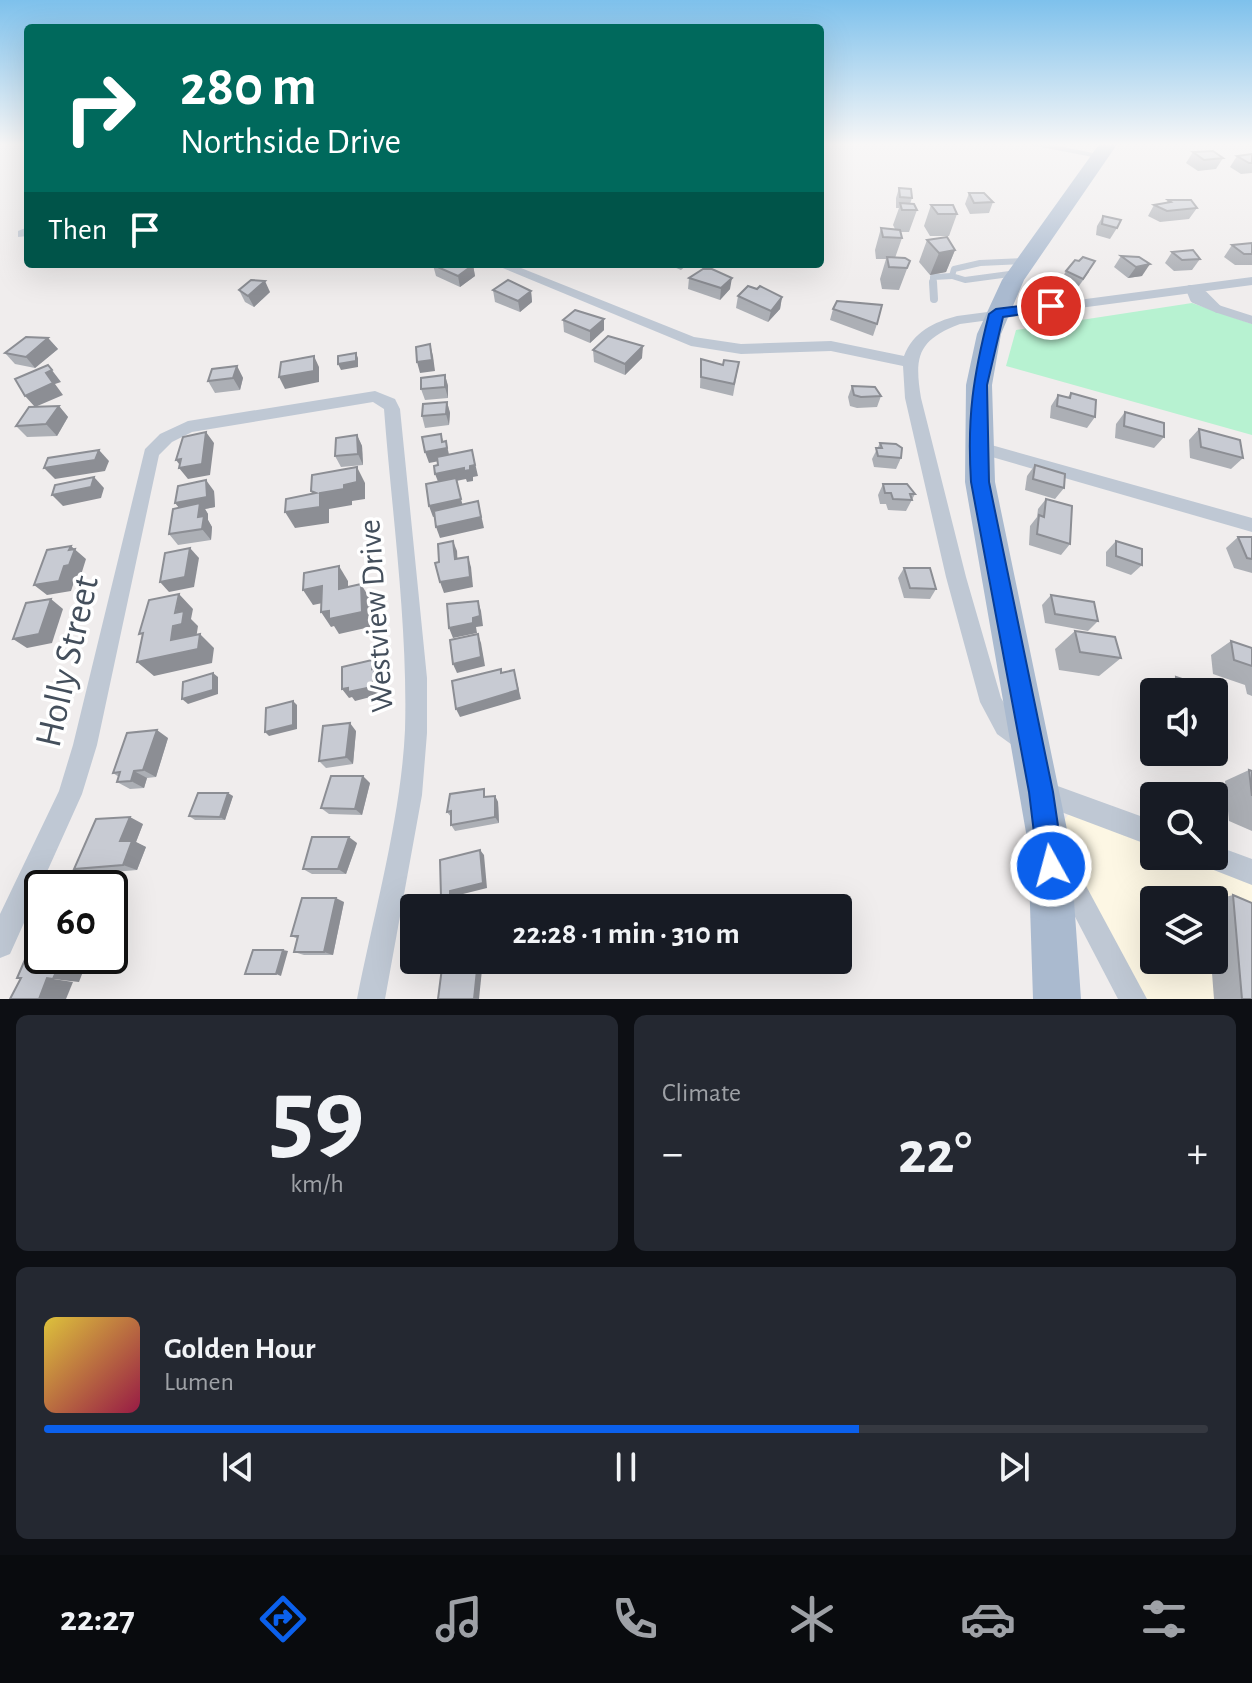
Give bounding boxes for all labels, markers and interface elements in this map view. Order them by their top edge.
icon: right [48,56,152,160]
text: 280 m [180,59,317,115]
text: Northside Drive [180,124,401,160]
icon: arrive [123,208,167,252]
text: Then [48,215,107,245]
pin [1017,272,1085,340]
icon: arrive [1029,284,1073,328]
street label: Westview Drive [353,518,399,714]
street label: Holly Street [30,572,106,751]
map controls [1140,678,1228,974]
button: sound [1140,678,1228,766]
button: search [1140,782,1228,870]
position arrow [1009,824,1093,908]
speed limit sign: 60 [24,870,128,974]
button: layers [1140,886,1228,974]
text: 22:28 · 1 min · 310 m [512,919,740,949]
text: 59 [269,1065,365,1169]
text: Climate [662,1080,741,1106]
text: 22° [898,1124,972,1184]
text: − [662,1132,683,1176]
text: + [1187,1132,1208,1176]
text: km/h [290,1171,344,1197]
text: Golden Hour [164,1334,316,1364]
text: Lumen [164,1369,234,1395]
icon: previous [216,1445,260,1489]
icon: pause [604,1445,648,1489]
icon: next [992,1445,1036,1489]
icon: directions [255,1591,311,1647]
icon: music [431,1591,487,1647]
icon: phone [607,1591,663,1647]
icon: climate [784,1591,840,1647]
icon: car [960,1591,1016,1647]
icon: filters [1136,1591,1192,1647]
text: 22:27 [60,1601,135,1637]

